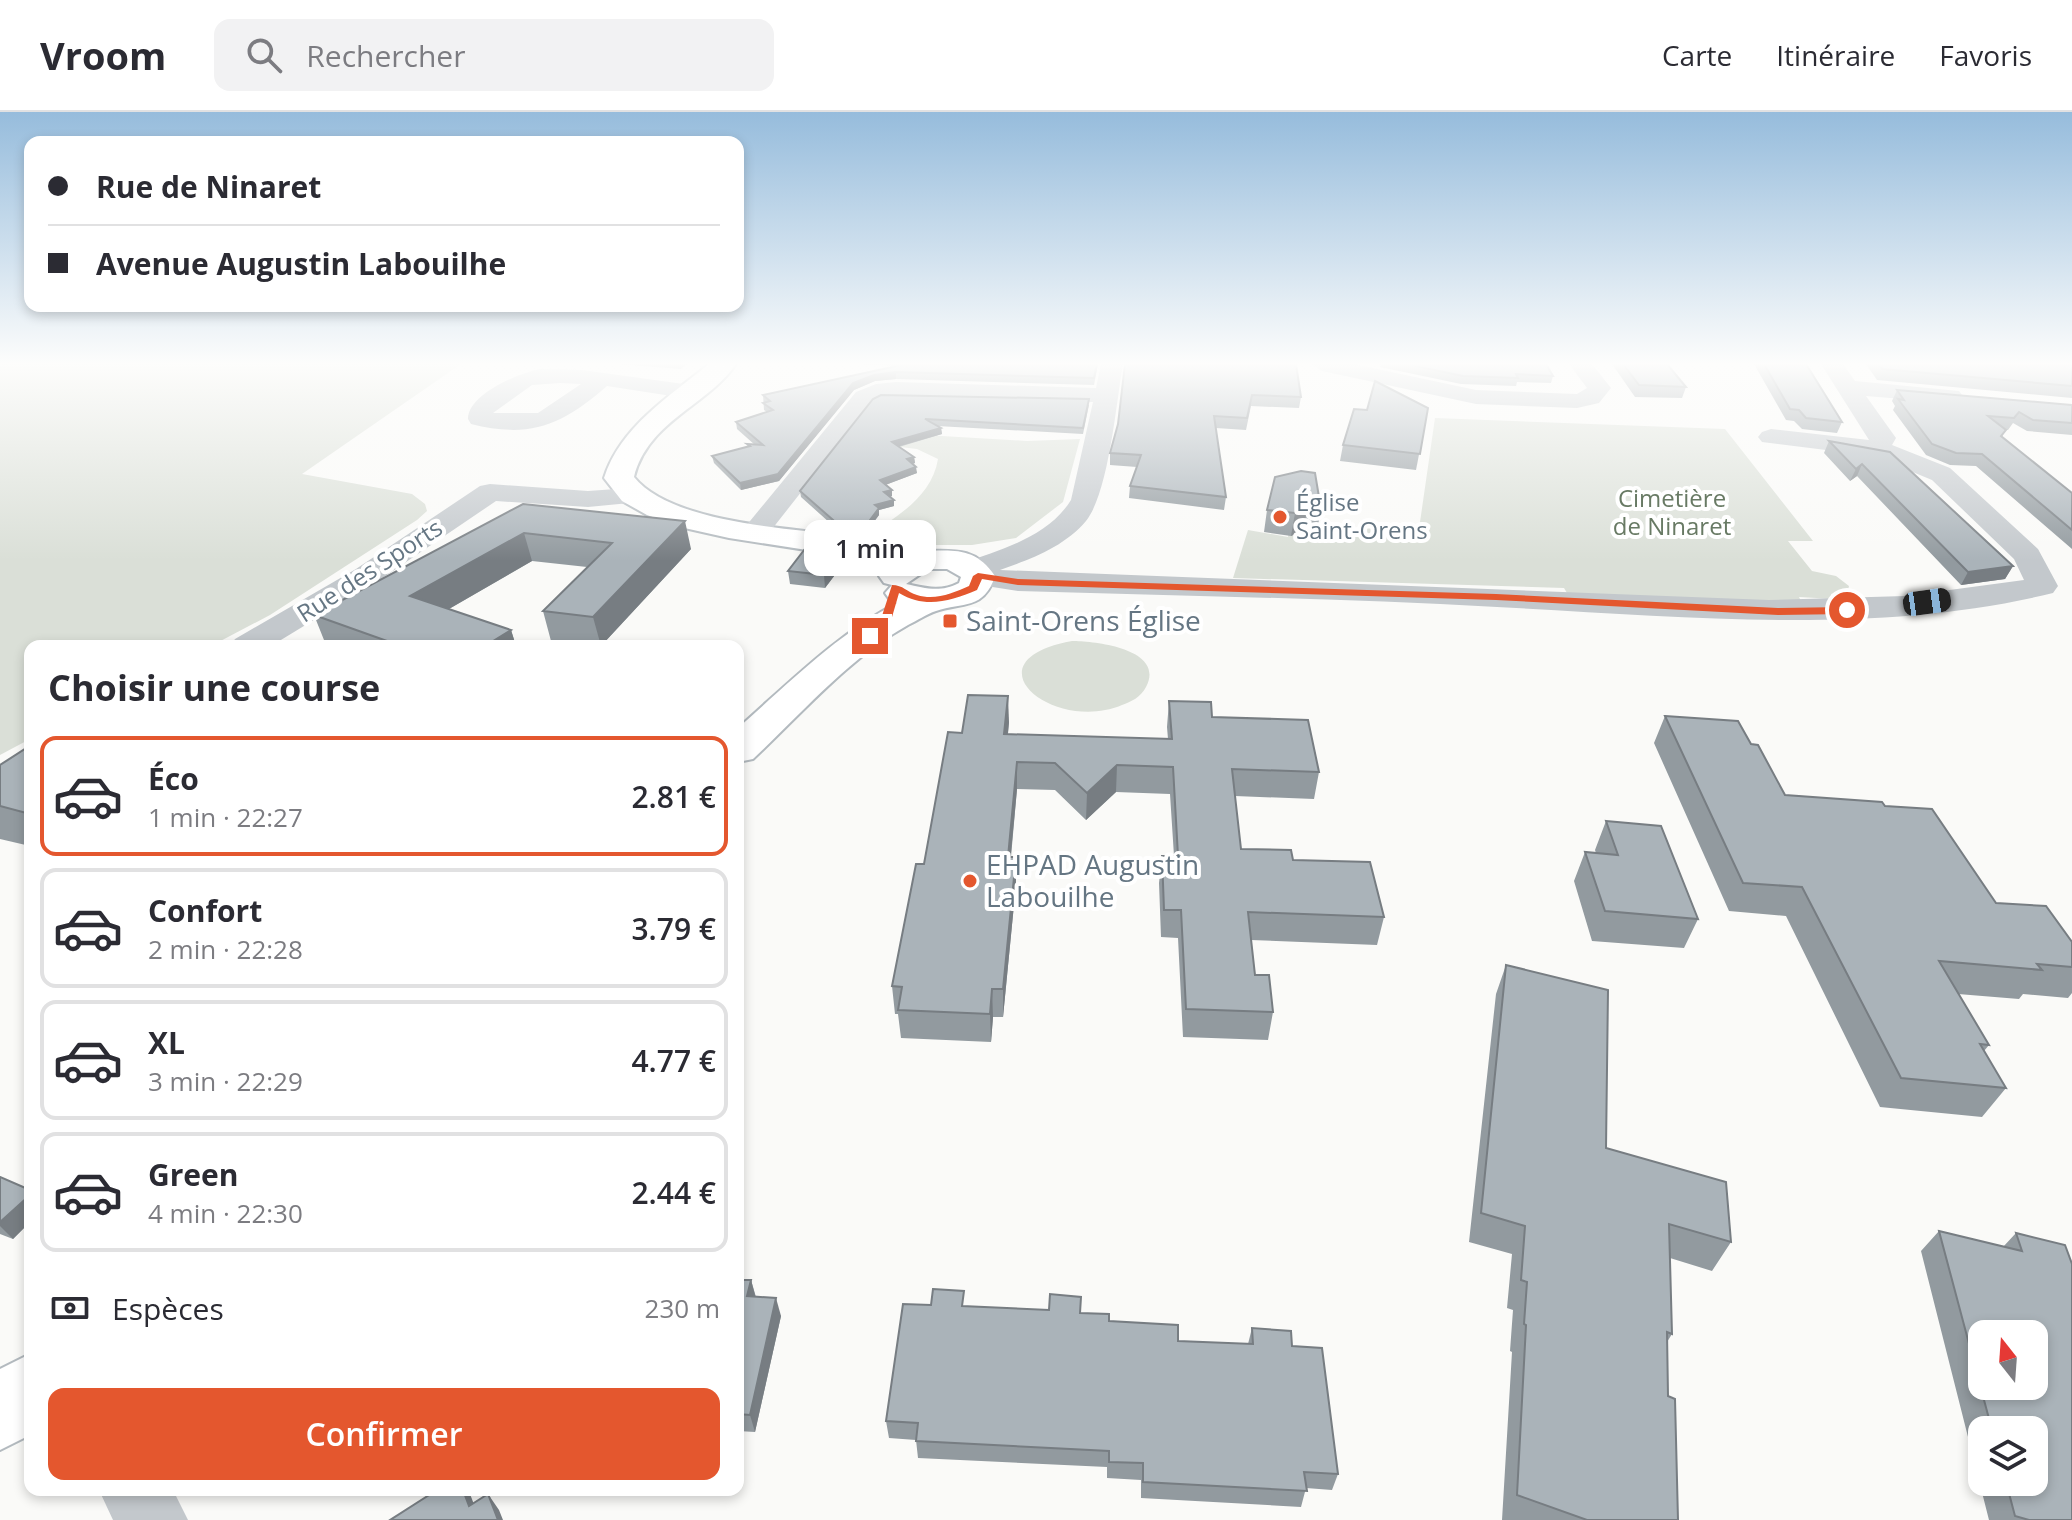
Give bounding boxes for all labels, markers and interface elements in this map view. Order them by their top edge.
search box [214,19,774,91]
text: Vroom [40,29,166,81]
icon: search [242,33,286,77]
text: Rechercher [306,35,465,76]
text: Carte [1662,36,1732,74]
text: Itinéraire [1776,36,1895,74]
text: Favoris [1939,36,2032,74]
text: Rue de Ninaret [96,166,321,207]
text: Avenue Augustin Labouilhe [96,243,506,284]
park label: Cimetière de Ninaret [1613,481,1731,542]
place label: Église Saint-Orens [1296,485,1428,546]
marker: Église Saint-Orens [1271,508,1289,526]
street label: Rue des Sports [290,510,448,629]
callout: 1 min [804,520,936,576]
text: 1 min [835,530,905,566]
car [1902,587,1952,617]
route start [1829,592,1865,628]
place label: Saint-Orens Église [966,601,1201,639]
marker: Saint-Orens Église [941,612,959,630]
route end [852,618,888,654]
text: Choisir une course [48,663,380,712]
text: Éco [148,758,199,799]
icon: car [52,760,124,832]
text: 2.81 € [631,776,716,817]
text: 1 min · 22:27 [148,799,303,835]
place label: EHPAD Augustin Labouilhe [986,845,1199,915]
marker: EHPAD Augustin Labouilhe [961,872,979,890]
text: Confort [148,890,262,931]
icon: car [52,892,124,964]
text: 3.79 € [631,908,716,949]
text: 2 min · 22:28 [148,931,303,967]
text: XL [148,1022,185,1063]
icon: car [52,1024,124,1096]
text: 4.77 € [631,1040,716,1081]
text: 3 min · 22:29 [148,1063,303,1099]
text: Green [148,1154,239,1195]
icon: car [52,1156,124,1228]
text: 2.44 € [631,1172,716,1213]
text: 4 min · 22:30 [148,1195,303,1231]
icon: cash [48,1286,92,1330]
text: Espèces [112,1288,224,1329]
text: 230 m [645,1290,720,1326]
north arrow [1968,1320,2048,1400]
map controls [1968,1320,2048,1496]
button: Confirmer [48,1388,720,1480]
button: layers [1968,1416,2048,1496]

